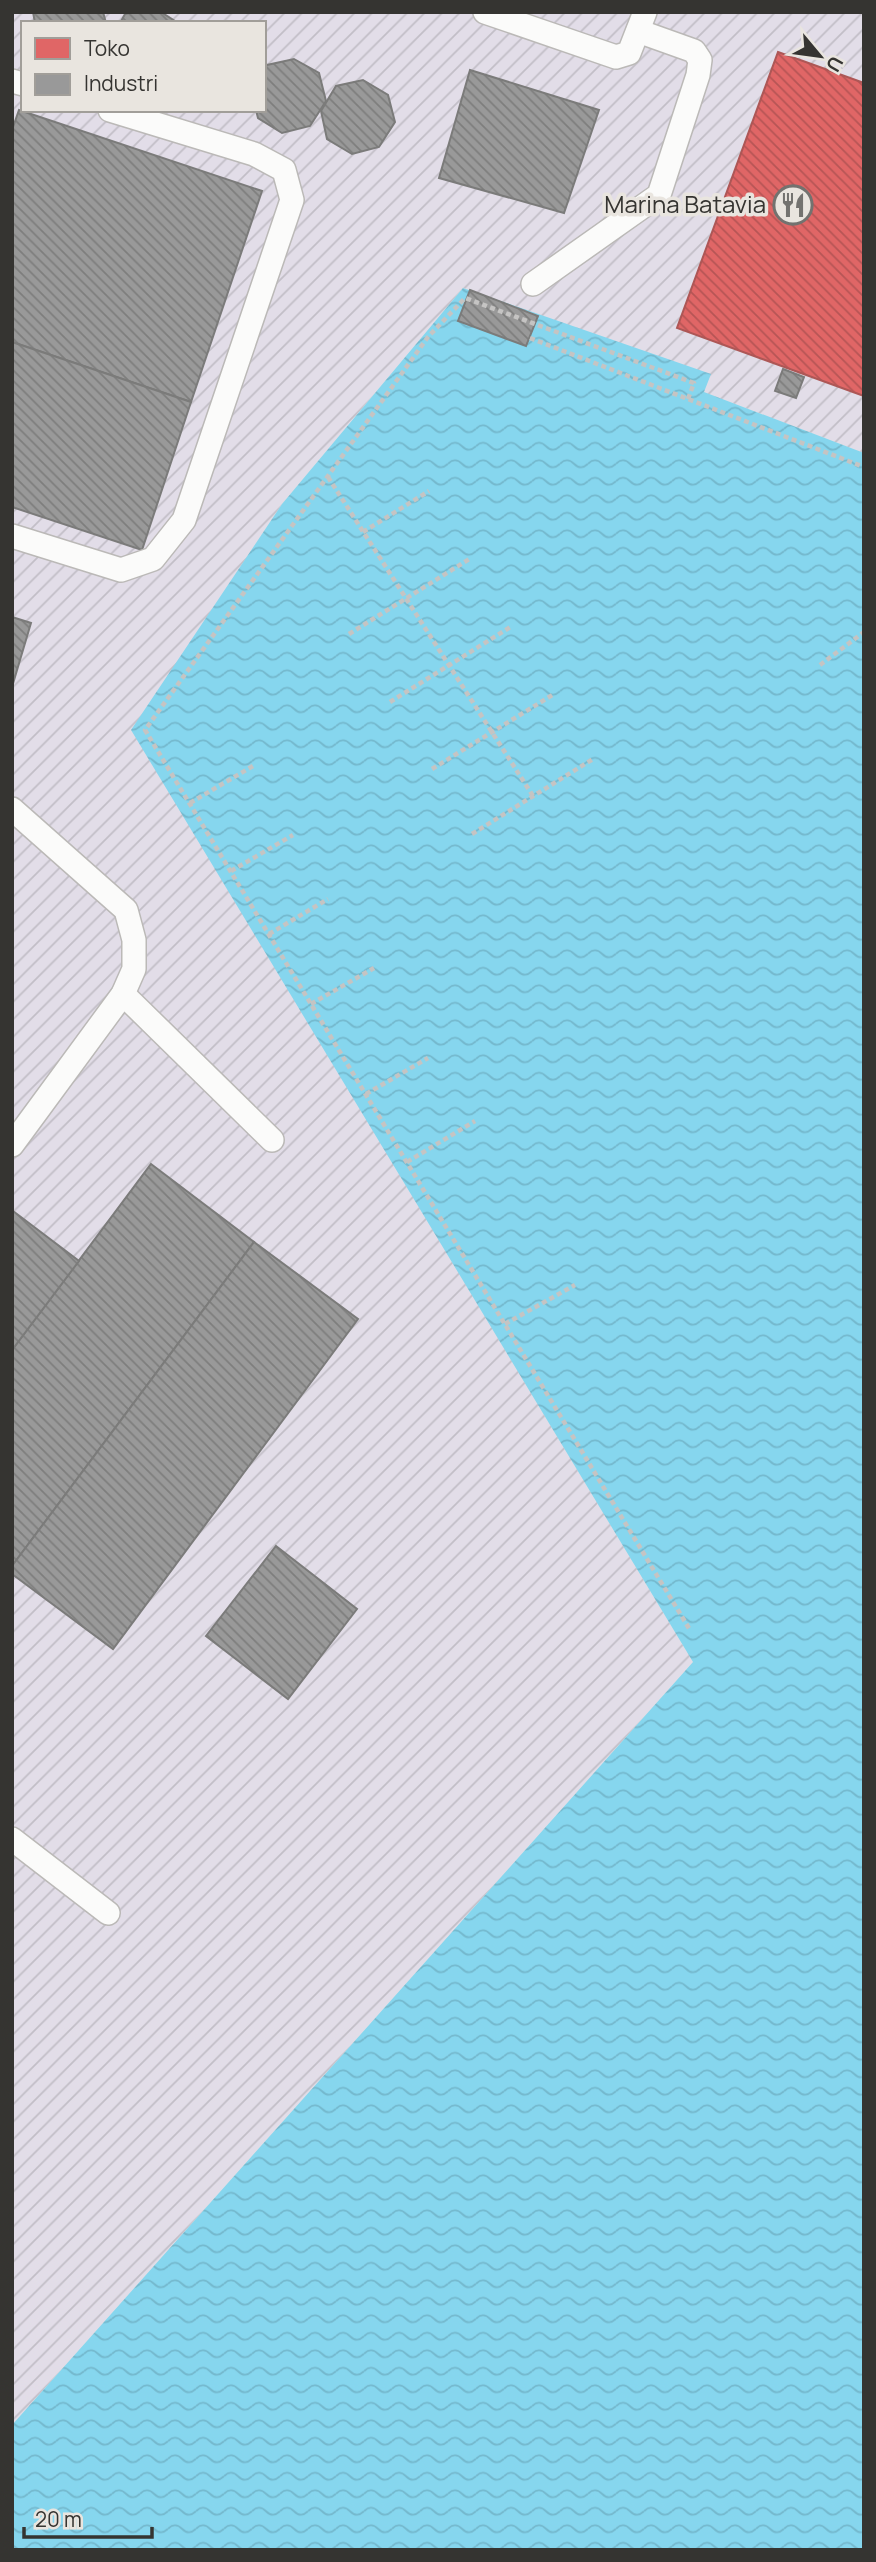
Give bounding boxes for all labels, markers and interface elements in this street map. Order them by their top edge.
legend [21,21,266,112]
north arrow [785,21,855,91]
text: Toko [84,34,130,62]
text: U [820,52,850,77]
text: Industri [84,69,158,97]
restaurant icon: Marina Batavia [772,184,814,226]
place label: Marina Batavia [604,187,766,220]
scale bar [24,2496,152,2540]
text: 20 m [35,2505,82,2533]

